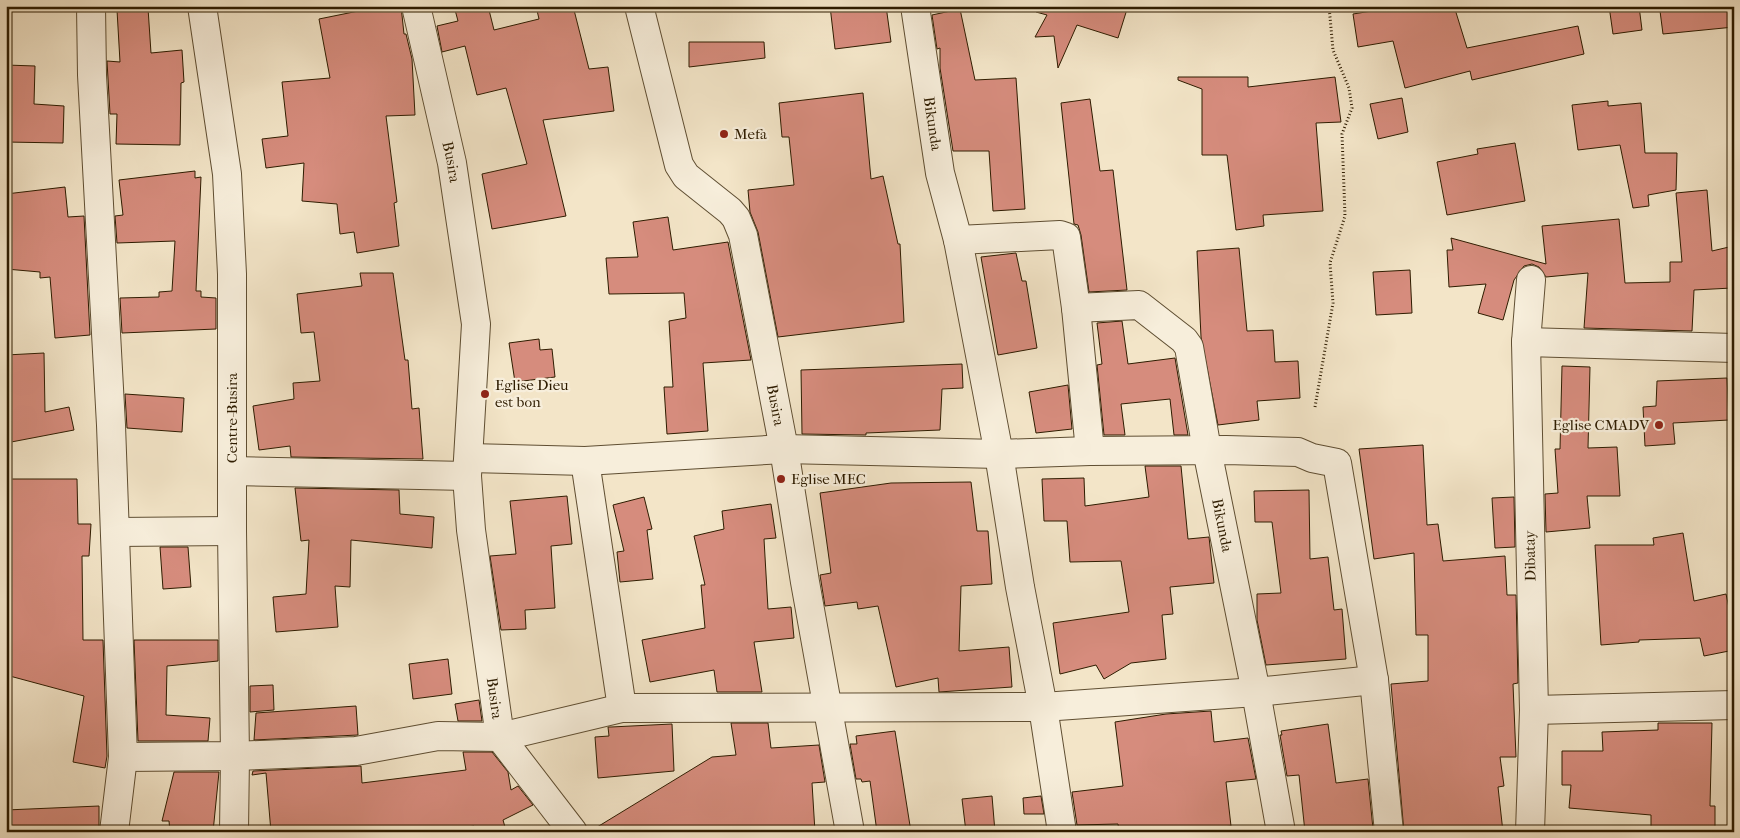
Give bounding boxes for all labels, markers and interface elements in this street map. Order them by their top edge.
street label: Bikunda [920,96,946,153]
place label: Mefa [734,125,768,143]
marker: Mefa [718,128,730,140]
street label: Busira [438,140,464,185]
street label: Centre-Busira [223,372,241,463]
place label: Eglise Dieu est bon [495,376,569,411]
street label: Busira [763,383,789,428]
marker: Eglise Dieu est bon [479,388,491,400]
place label: Eglise CMADV [1553,416,1650,434]
marker: Eglise CMADV [1653,419,1665,431]
place label: Eglise MEC [791,470,866,488]
marker: Eglise MEC [775,473,787,485]
street label: Bikunda [1208,497,1237,555]
street label: Dibatay [1521,530,1539,581]
street label: Busira [483,676,506,721]

